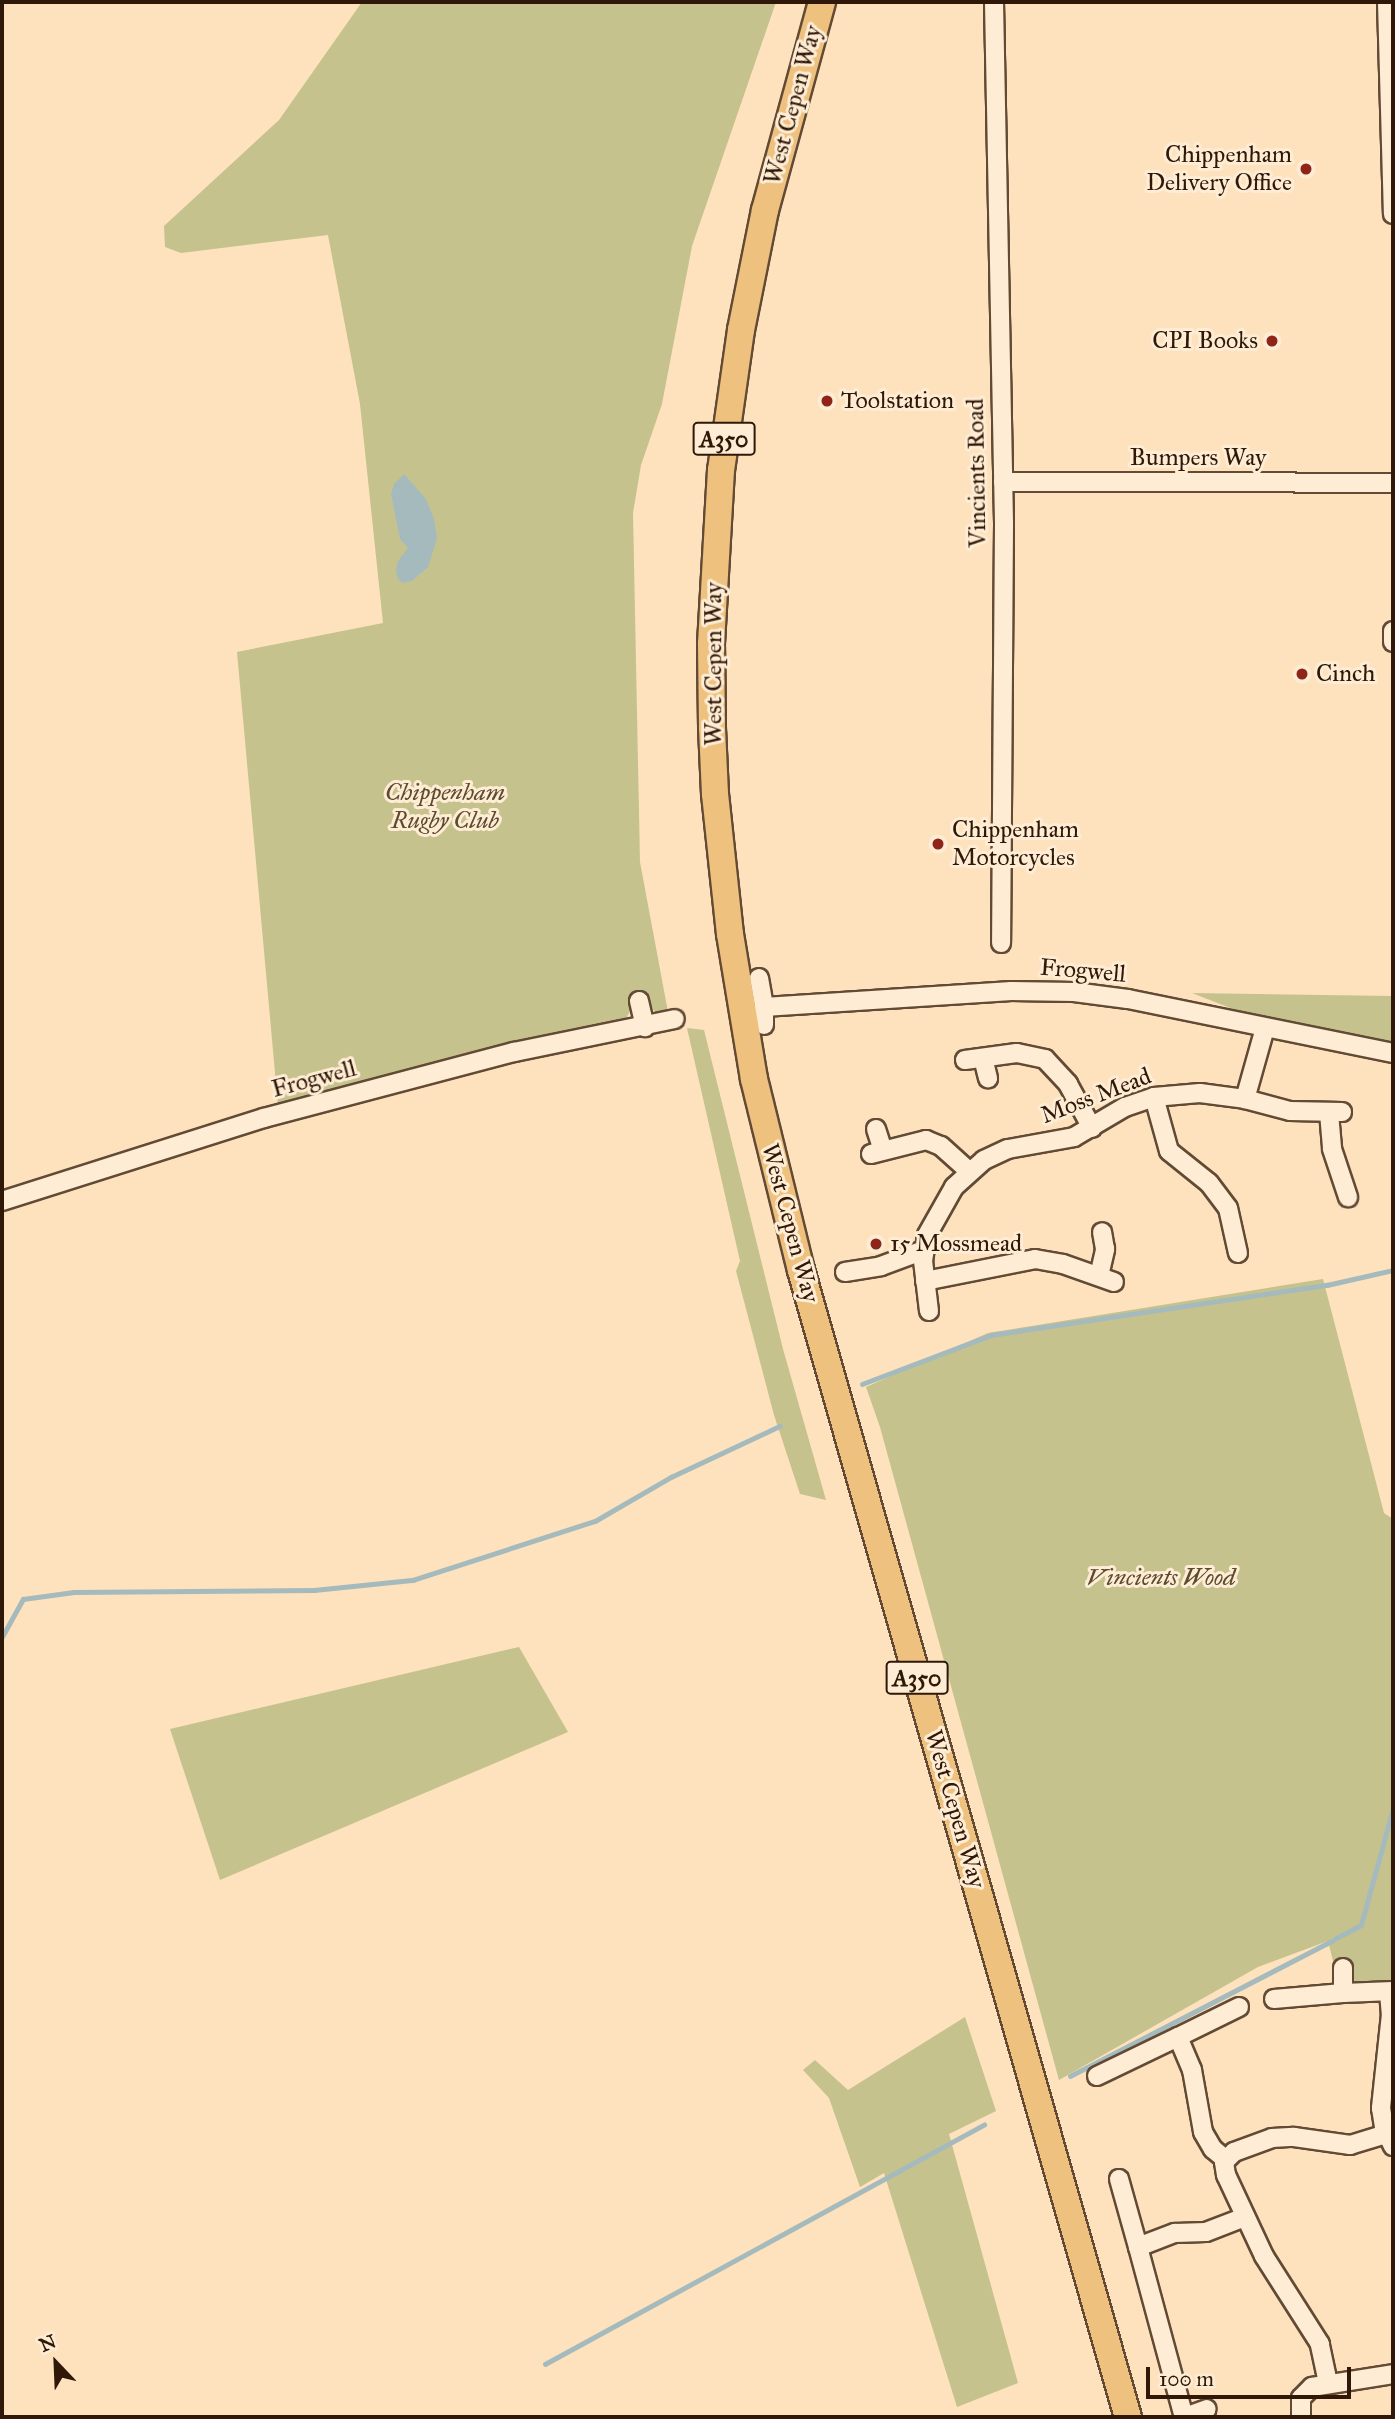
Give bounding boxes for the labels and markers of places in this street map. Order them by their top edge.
place label: Chippenham Delivery Office [1146,141,1292,197]
marker: Chippenham Delivery Office [1298,161,1314,177]
place label: CPI Books [1152,327,1258,355]
marker: CPI Books [1264,333,1280,349]
place label: Toolstation [841,387,954,415]
marker: Toolstation [819,393,835,409]
place label: Cinch [1316,660,1375,688]
marker: Cinch [1294,666,1310,682]
place label: Chippenham Motorcycles [952,816,1079,872]
marker: Chippenham Motorcycles [930,836,946,852]
place label: 15 Mossmead [890,1230,1022,1258]
marker: 15 Mossmead [868,1236,884,1252]

